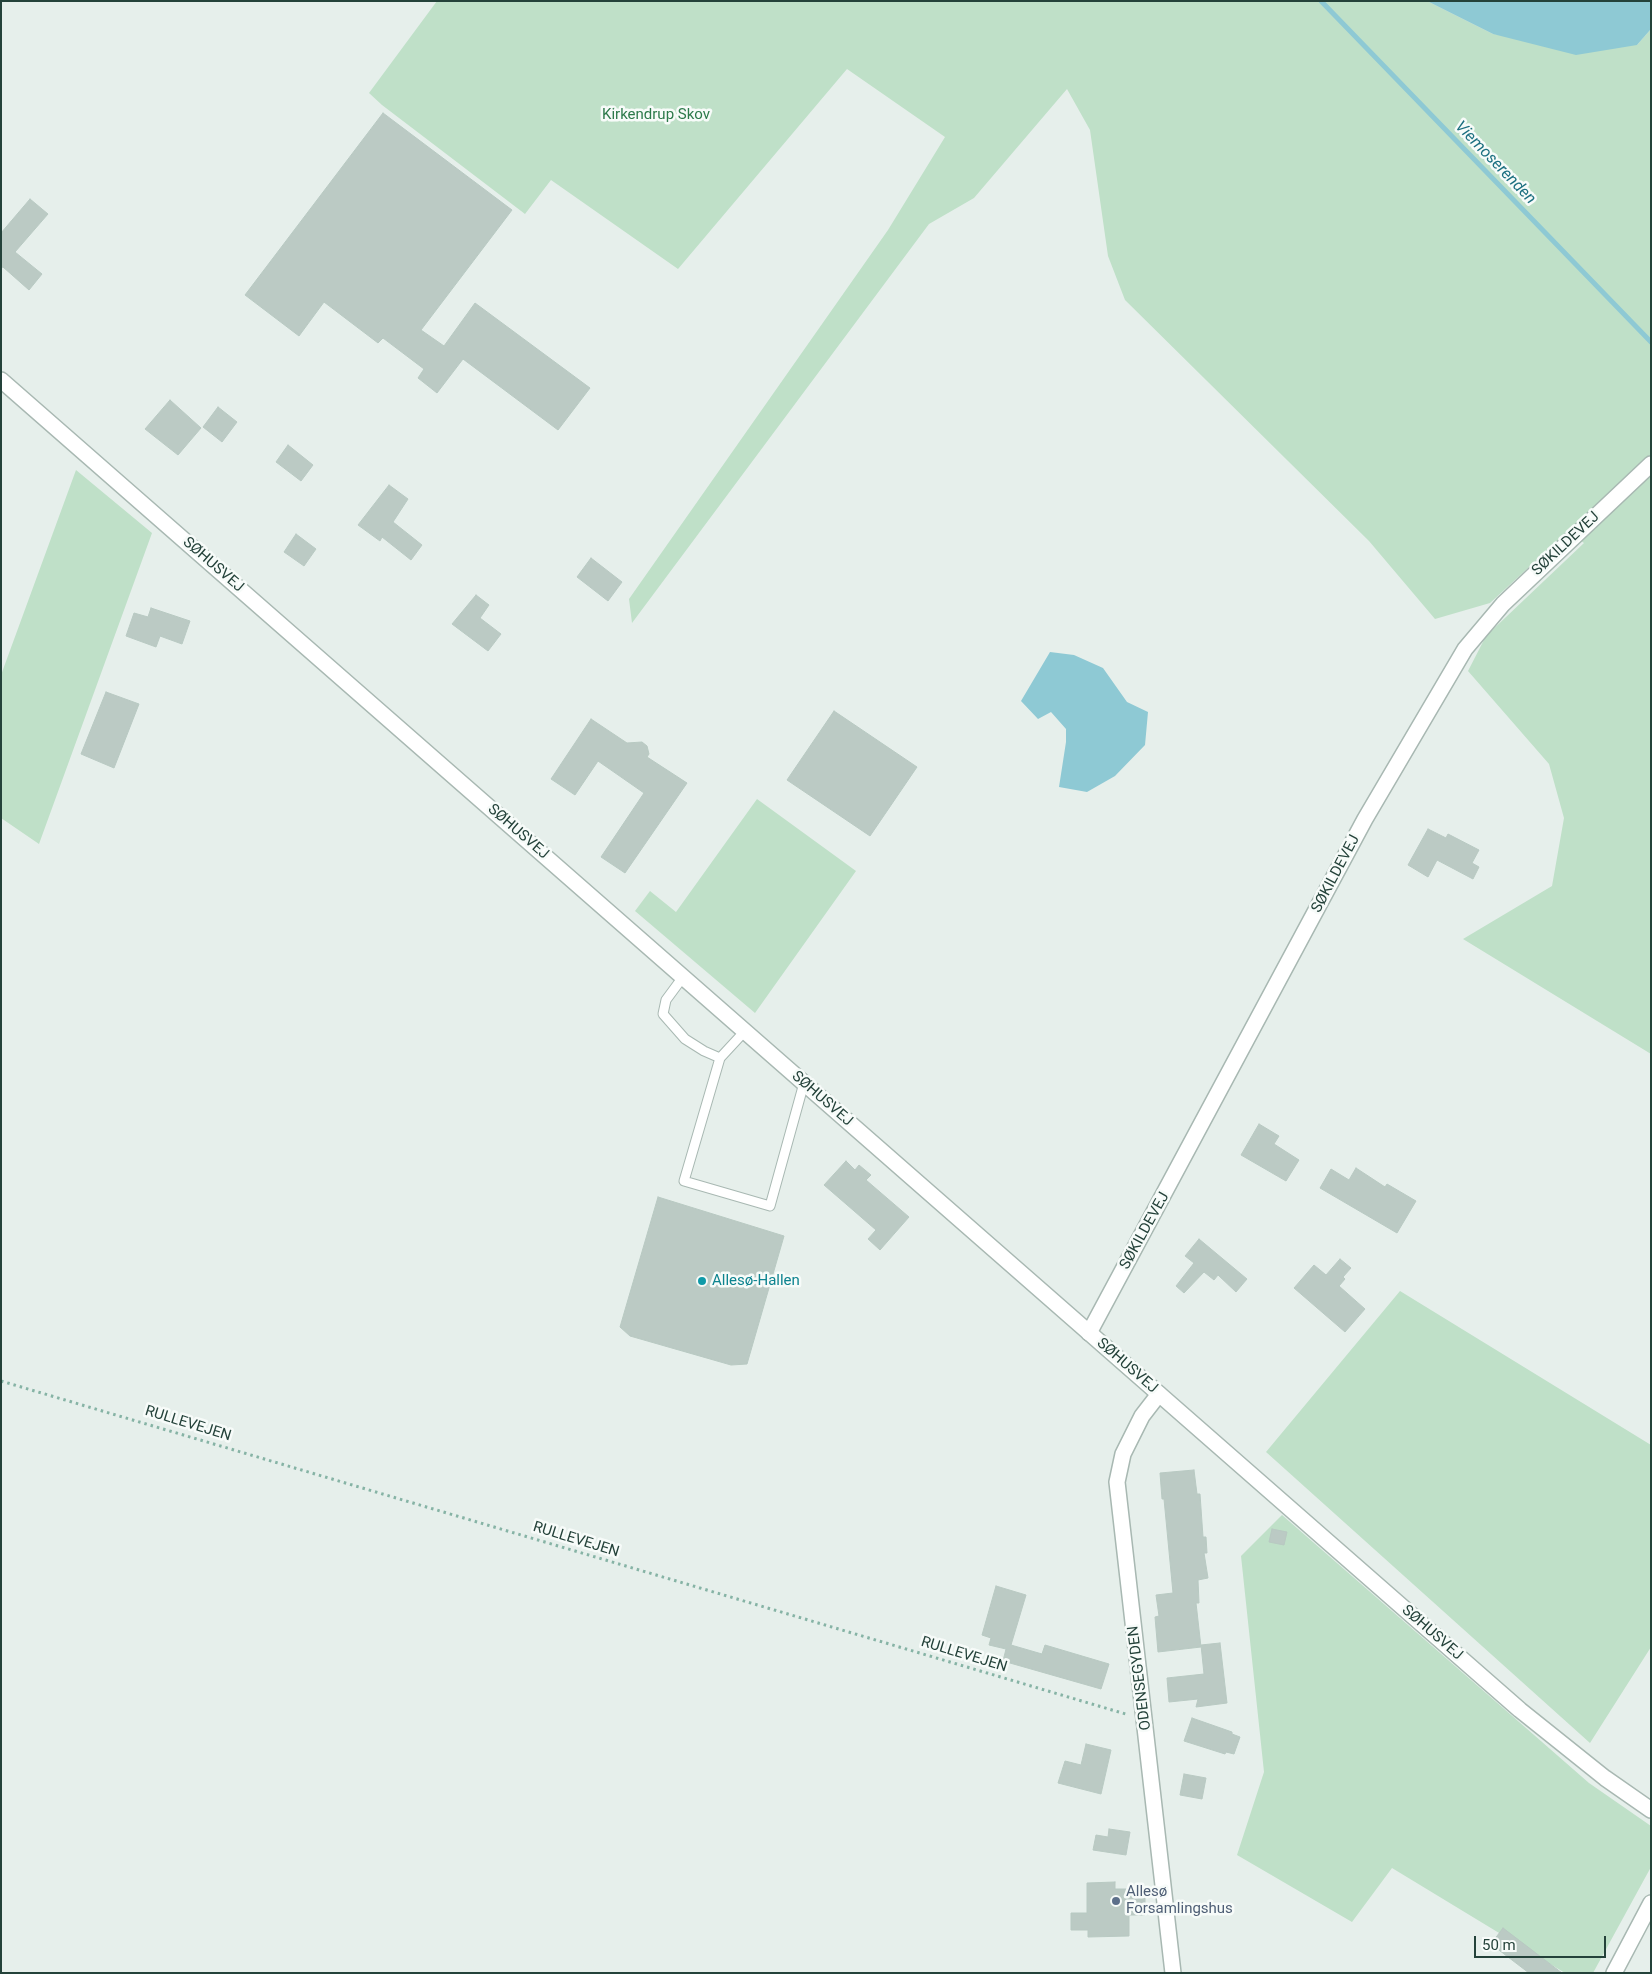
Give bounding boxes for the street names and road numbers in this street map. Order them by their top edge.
street label: SØKILDEVEJ [1529,508,1603,580]
street label: SØHUSVEJ [179,534,247,596]
street label: SØHUSVEJ [484,801,552,863]
street label: SØKILDEVEJ [1308,832,1364,916]
street label: SØHUSVEJ [788,1068,856,1130]
street label: SØKILDEVEJ [1116,1189,1174,1273]
street label: SØHUSVEJ [1093,1335,1161,1397]
street label: RULLEVEJEN [143,1402,233,1446]
street label: RULLEVEJEN [531,1518,621,1562]
street label: SØHUSVEJ [1398,1602,1466,1664]
street label: ODENSEGYDEN [1125,1625,1155,1731]
street label: RULLEVEJEN [919,1633,1009,1677]

